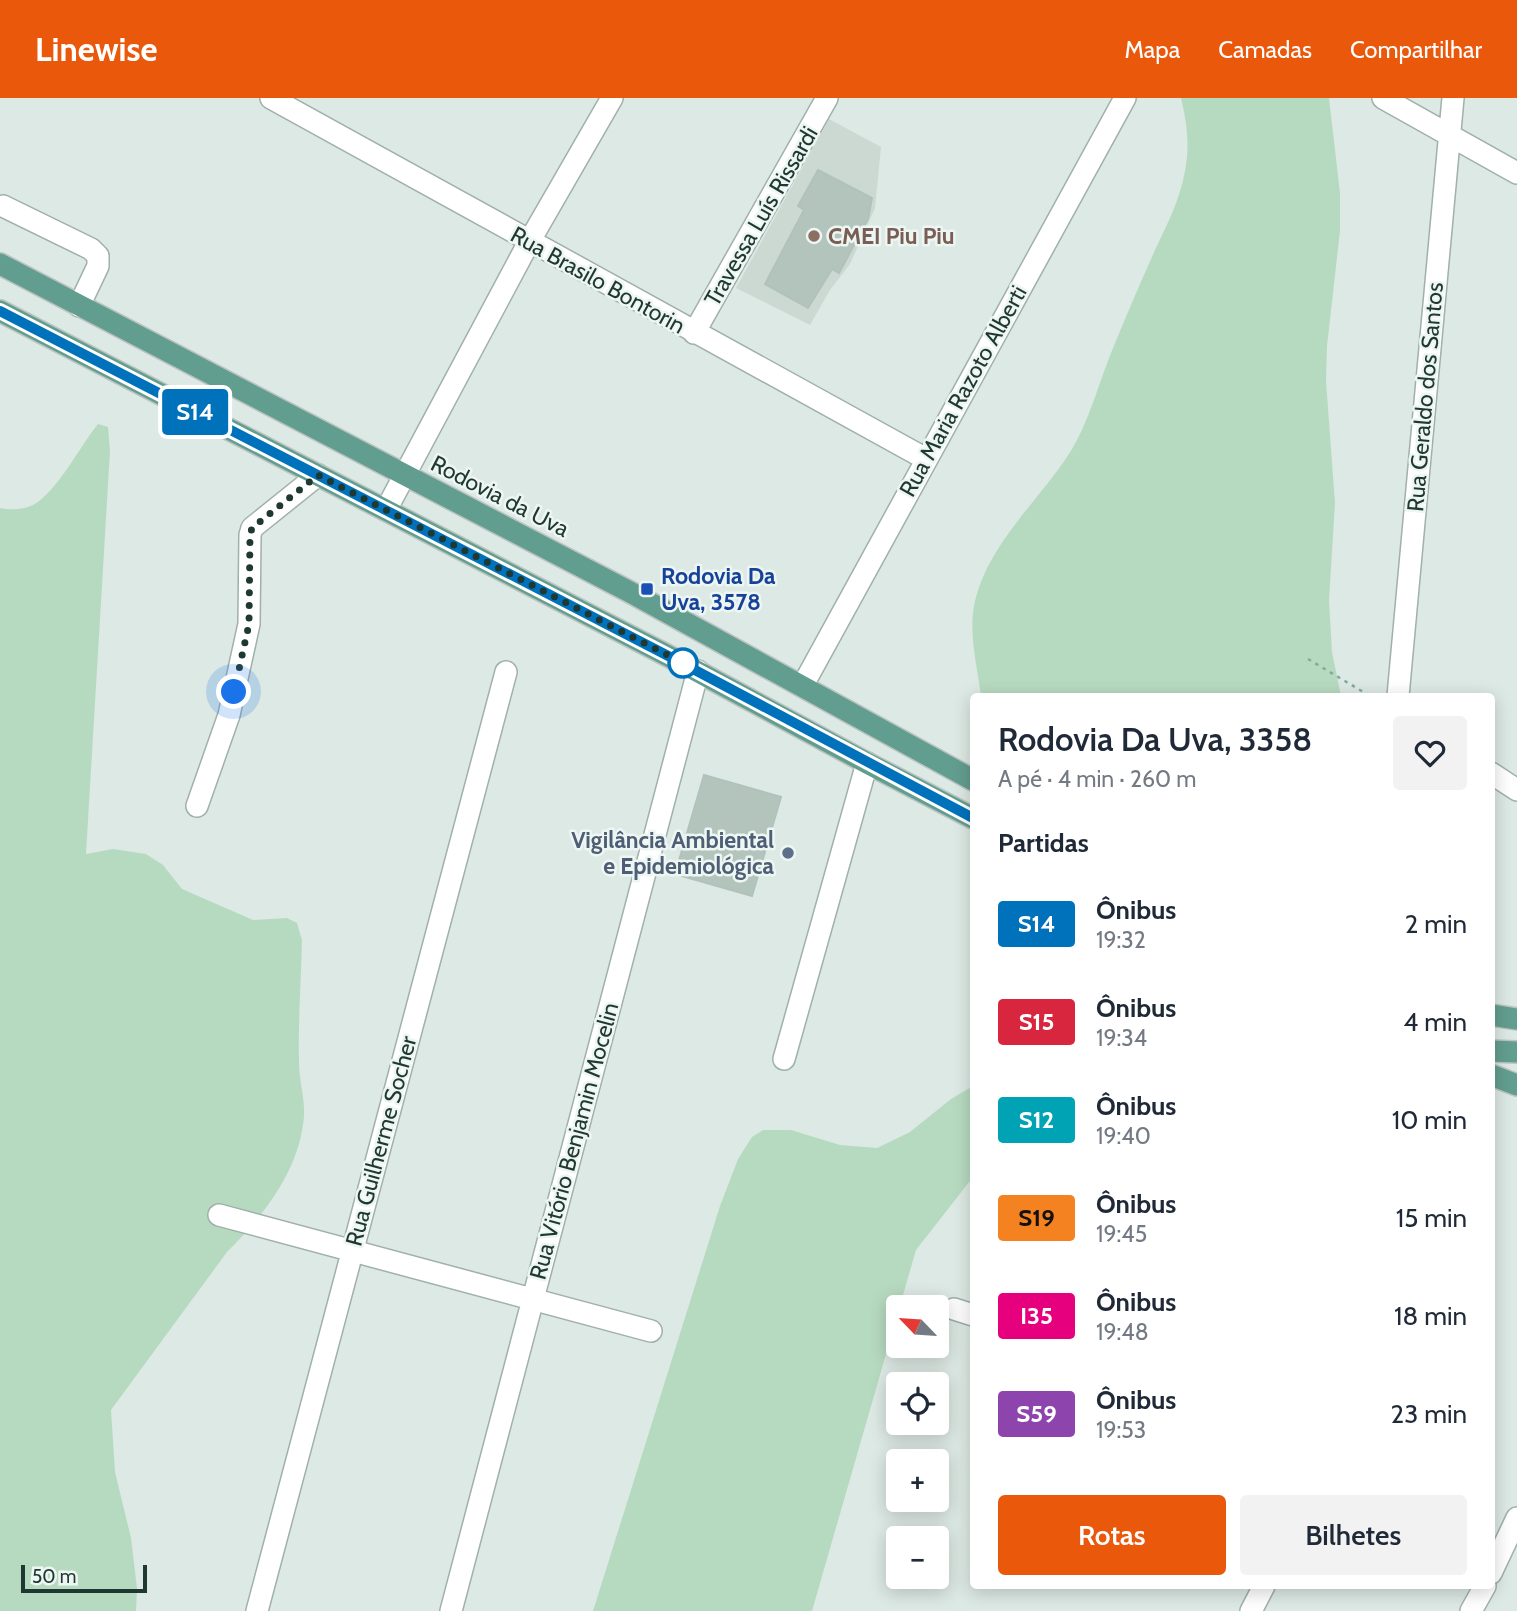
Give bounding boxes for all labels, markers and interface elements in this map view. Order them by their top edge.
text: Linewise [35,29,157,69]
text: Mapa [1124,35,1180,64]
text: Camadas [1218,35,1312,64]
text: Compartilhar [1350,35,1482,64]
street label: Travessa Luís Rissardi [698,121,824,311]
street label: Rua Brasilo Bontorin [506,220,690,340]
place label: CMEI Piu Piu [828,222,955,250]
marker: CMEI Piu Piu [806,228,822,244]
street label: Rua Maria Razoto Alberti [893,281,1033,501]
street label: Rua Geraldo dos Santos [1401,281,1449,513]
line badge: S14 [155,389,235,435]
text: S14 [176,397,214,426]
street label: Rodovia da Uva [426,449,574,543]
place label: Rodovia Da Uva, 3578 [661,562,776,616]
marker: Rodovia Da Uva, 3578 [639,581,655,597]
unlabelled marker [668,648,698,678]
your location [216,674,251,709]
button: heart [1393,716,1467,790]
text: Rodovia Da Uva, 3358 [998,719,1312,759]
text: A pé · 4 min · 260 m [998,765,1196,793]
place label: Vigilância Ambiental e Epidemiológica [571,826,775,880]
text: Partidas [998,827,1089,859]
marker: Vigilância Ambiental e Epidemiológica [780,845,796,861]
text: Ônibus [1096,894,1176,926]
text: 2 min [1405,908,1467,940]
text: S14 [1018,909,1055,938]
text: 19:32 [1096,926,1146,954]
text: Ônibus [1096,992,1176,1024]
street label: Rua Vitório Benjamin Mocelin [524,999,624,1283]
text: 4 min [1403,1006,1467,1038]
text: S15 [1019,1007,1054,1036]
text: 19:34 [1096,1024,1147,1052]
street label: Rua Guilherme Socher [340,1032,423,1249]
text: Ônibus [1096,1090,1176,1122]
text: 10 min [1392,1104,1467,1136]
text: S12 [1019,1105,1054,1134]
text: 19:40 [1096,1122,1151,1150]
text: Ônibus [1096,1188,1176,1220]
text: 15 min [1396,1202,1467,1234]
text: S19 [1018,1203,1055,1232]
text: 19:45 [1096,1220,1147,1248]
text: Ônibus [1096,1286,1176,1318]
north arrow [886,1295,948,1358]
map controls [886,1295,949,1589]
text: 18 min [1394,1300,1467,1332]
text: I35 [1020,1301,1053,1330]
text: 19:48 [1096,1318,1149,1346]
button: locate [886,1372,949,1435]
text: Ônibus [1096,1384,1176,1416]
text: 23 min [1391,1398,1467,1430]
text: S59 [1016,1399,1057,1428]
text: 19:53 [1096,1416,1146,1444]
button: + [886,1449,949,1512]
button: Rotas [998,1495,1226,1575]
button: Bilhetes [1240,1495,1467,1575]
button: − [886,1526,949,1589]
scale bar [21,1562,147,1594]
text: 50 m [32,1565,76,1588]

